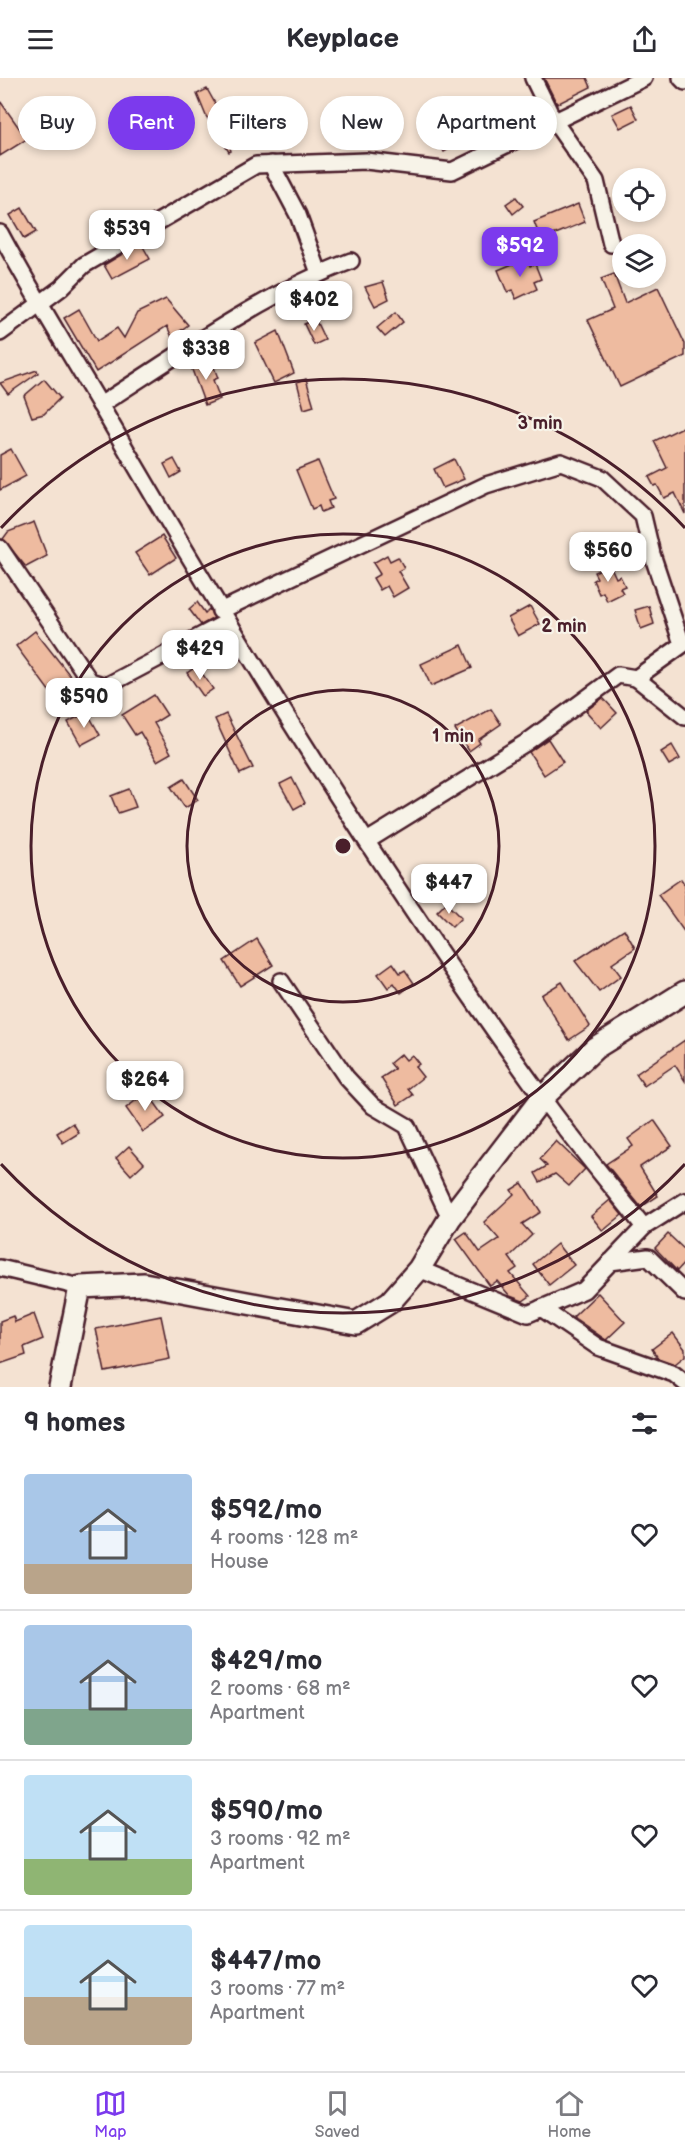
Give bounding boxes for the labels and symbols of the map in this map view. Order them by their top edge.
pin: $539 [91,210,163,261]
pin: $592 [484,227,556,278]
pin: $402 [278,281,350,332]
pin: $338 [170,330,242,381]
text: 3 min [517,413,563,434]
pin: $560 [572,532,644,583]
text: 2 min [541,616,587,637]
pin: $429 [164,630,236,681]
pin: $590 [48,678,120,729]
text: 1 min [432,726,474,747]
centre of rings [333,836,353,856]
pin: $447 [413,864,485,915]
pin: $264 [109,1061,181,1112]

